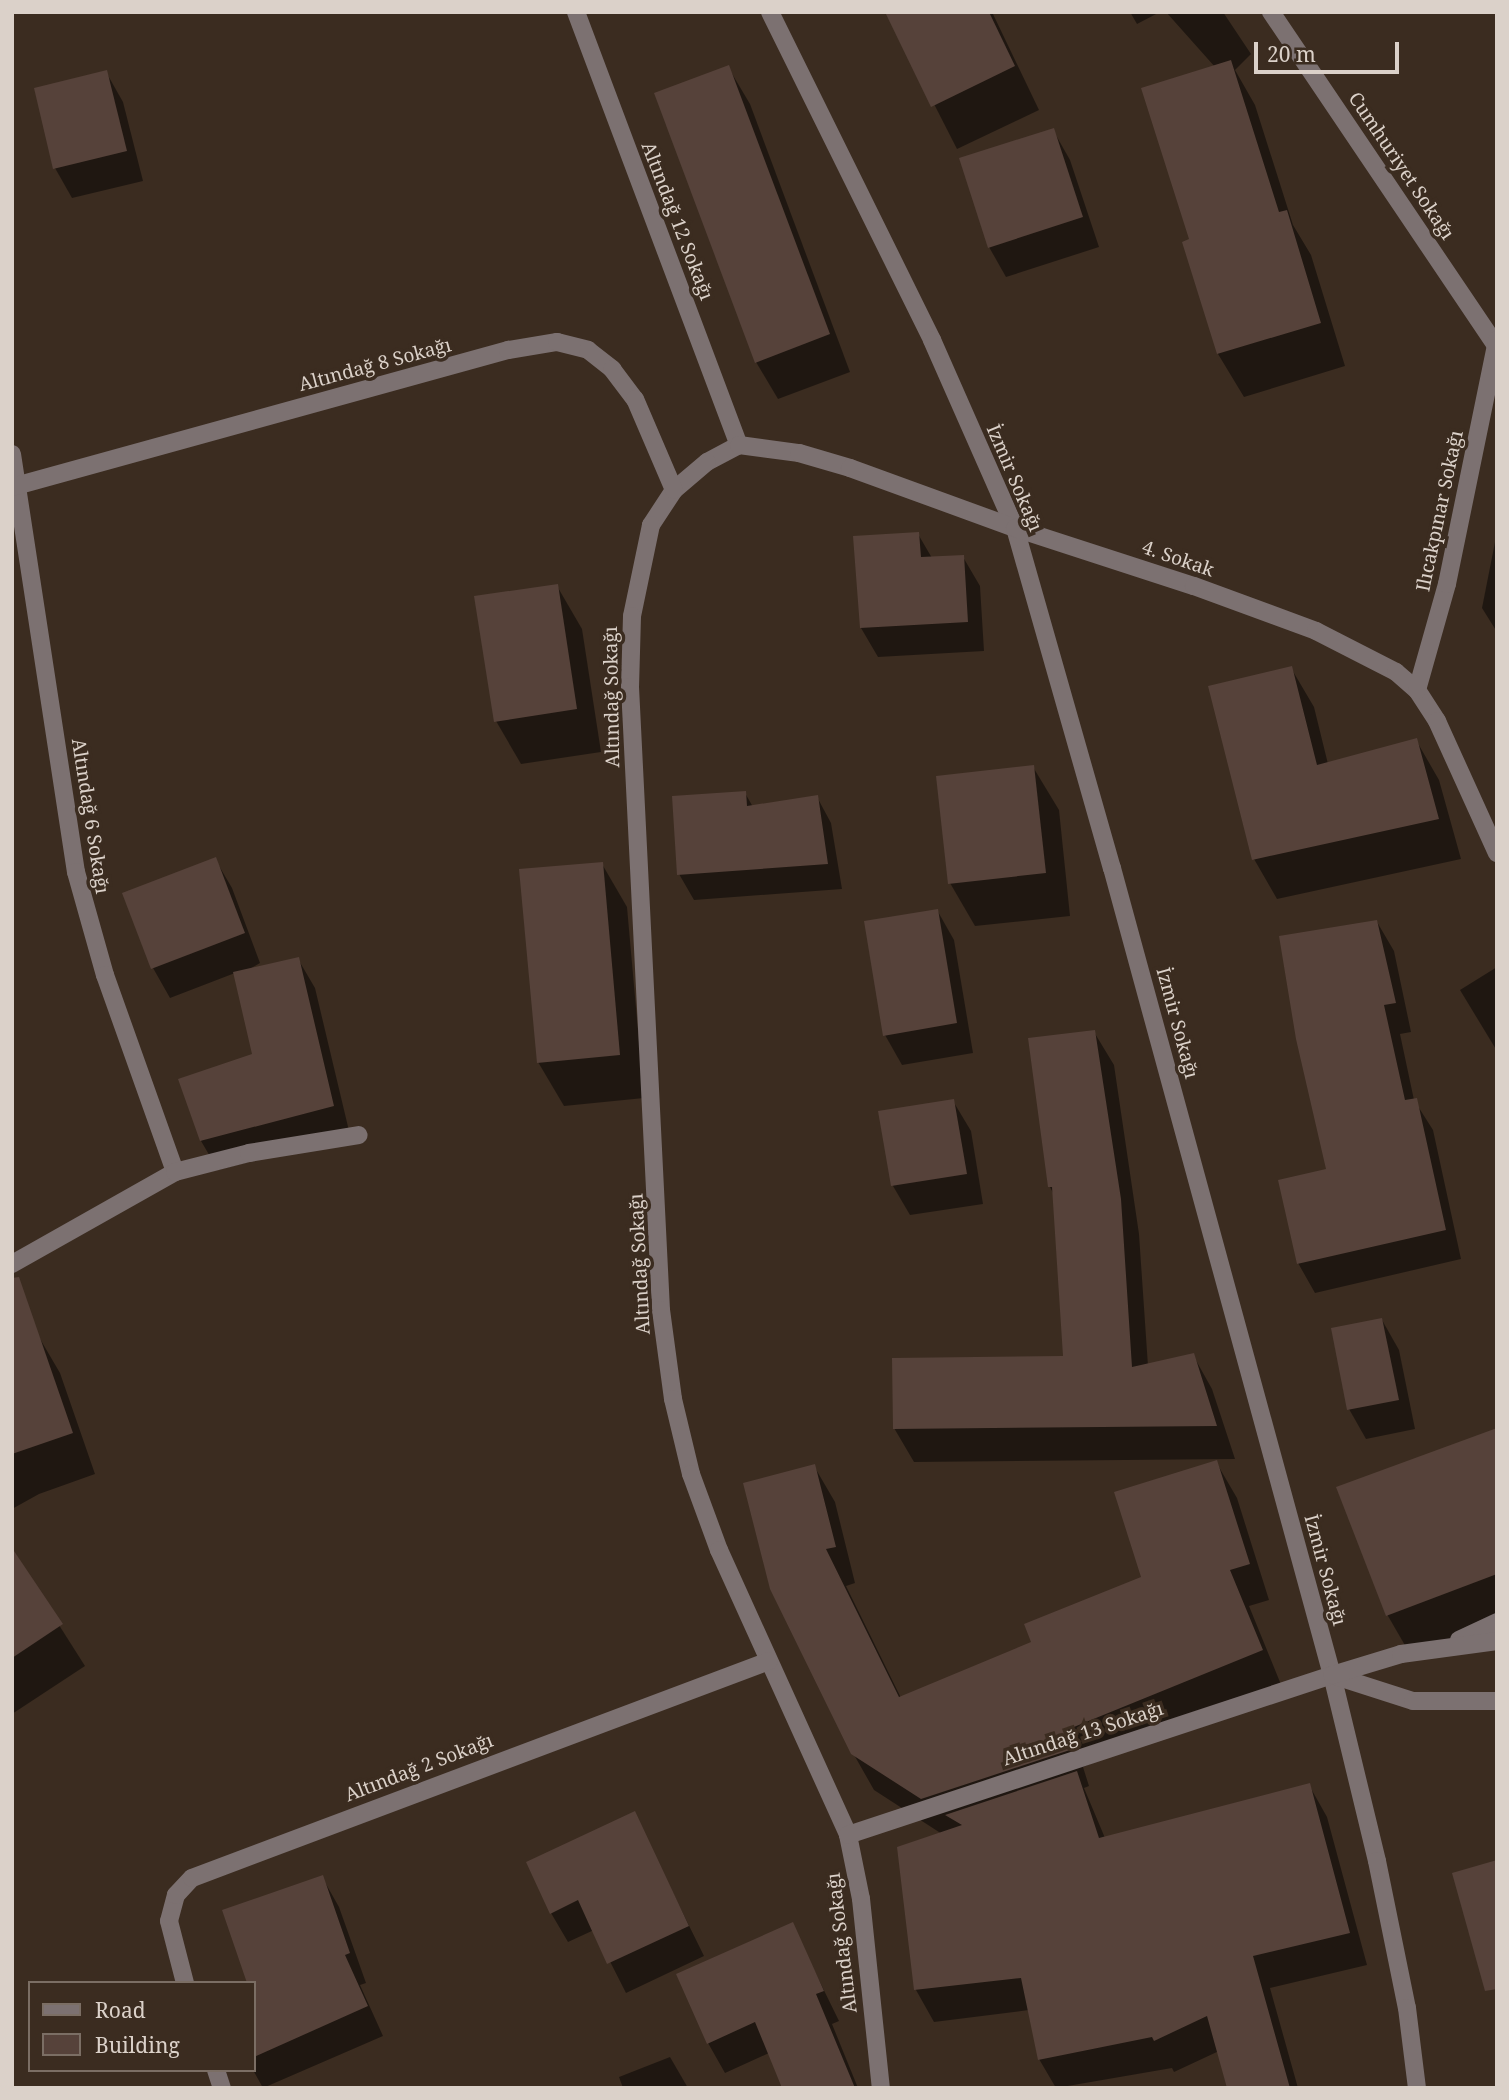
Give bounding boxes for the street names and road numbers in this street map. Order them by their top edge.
street label: Cumhuriyet Sokağı [1343,88,1459,244]
street label: Altındağ 12 Sokağı [636,139,718,303]
street label: Altındağ 8 Sokağı [296,334,454,396]
street label: İzmir Sokağı [981,421,1047,535]
street label: Ilıcakpınar Sokağı [1412,428,1468,594]
street label: 4. Sokak [1139,536,1217,582]
street label: Altındağ Sokağı [599,626,625,768]
street label: Altındağ 6 Sokağı [66,737,114,895]
street label: İzmir Sokağı [1151,965,1203,1081]
street label: Altındağ Sokağı [625,1193,655,1335]
street label: İzmir Sokağı [1299,1512,1351,1628]
street label: Altındağ 13 Sokağı [1000,1697,1166,1771]
street label: Altındağ 2 Sokağı [342,1729,496,1807]
street label: Altındağ Sokağı [822,1872,862,2014]

